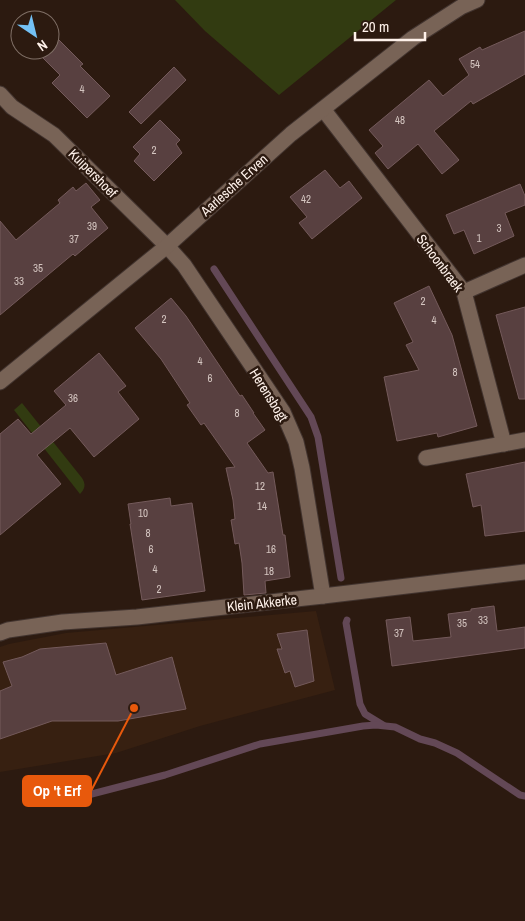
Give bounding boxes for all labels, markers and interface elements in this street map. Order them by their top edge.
north arrow [10,10,60,60]
scale bar [355,10,425,42]
text: 20 m [362,16,389,37]
text: N [34,36,51,55]
house number: 54 [470,57,480,71]
house number: 4 [79,82,85,96]
house number: 48 [395,113,405,127]
house number: 2 [151,143,157,157]
street label: Kuipershoef [65,145,122,202]
street label: Aarlesche Erven [196,150,271,221]
house number: 42 [301,192,311,206]
house number: 39 [87,219,97,233]
house number: 3 [496,221,502,235]
street label: Schoonbraek [412,231,468,296]
house number: 1 [476,231,482,245]
house number: 37 [69,232,79,246]
house number: 35 [33,261,43,275]
house number: 33 [14,274,24,288]
house number: 2 [420,294,426,308]
house number: 2 [161,312,167,326]
house number: 4 [431,313,437,327]
house number: 4 [197,354,203,368]
street label: Herensbogt [246,365,292,425]
house number: 8 [452,365,458,379]
house number: 6 [207,371,213,385]
house number: 36 [68,391,78,405]
house number: 8 [234,406,240,420]
house number: 12 [255,479,265,493]
house number: 14 [257,499,267,513]
house number: 10 [138,506,148,520]
house number: 8 [145,526,151,540]
house number: 6 [148,542,154,556]
house number: 16 [266,542,276,556]
house number: 4 [152,562,158,576]
house number: 18 [264,564,274,578]
house number: 2 [156,582,162,596]
street label: Klein Akkerke [226,590,298,616]
house number: 33 [478,613,488,627]
house number: 35 [457,616,467,630]
house number: 37 [394,626,404,640]
callout: Op 't Erf [23,776,91,806]
text: Op 't Erf [33,780,82,801]

